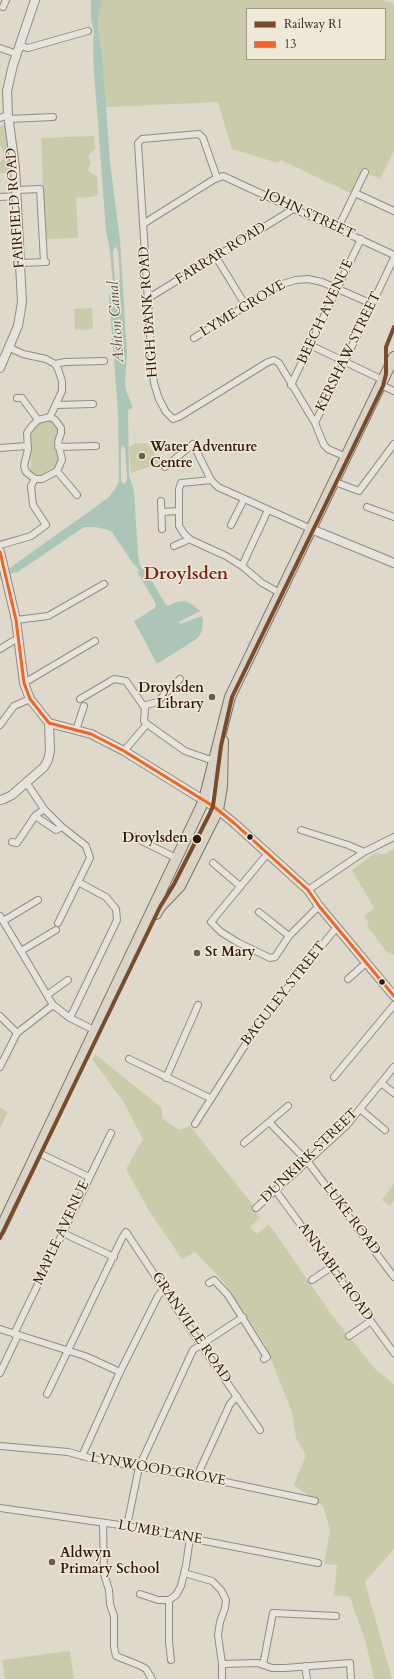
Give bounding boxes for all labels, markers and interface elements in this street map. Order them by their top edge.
legend [246,8,386,60]
text: Railway R1 [284,16,343,32]
text: 13 [284,36,296,52]
street label: FAIRFIELD ROAD [3,147,29,269]
street label: JOHN STREET [261,187,357,243]
street label: FARRAR ROAD [172,219,270,289]
street label: HIGH BANK ROAD [136,246,162,378]
street label: BEECH AVENUE [294,257,358,367]
street label: LYME GROVE [197,277,289,341]
water label: Ashton Canal [105,281,129,363]
street label: KERSHAW STREET [313,289,385,415]
place label: Water Adventure Centre [150,440,257,472]
marker: Water Adventure Centre [137,451,147,461]
district label: Droylsden [144,564,228,586]
place label: Droylsden Library [138,681,204,714]
marker: Droylsden Library [207,692,217,702]
place label: Droylsden [122,831,188,847]
unlabelled marker [245,832,255,842]
marker: Droylsden [191,833,203,845]
street label: BAGULEY STREET [238,938,330,1050]
place label: St Mary [205,945,255,961]
marker: St Mary [192,948,202,958]
unlabelled marker [377,977,387,987]
street label: DUNKIRK STREET [258,1105,362,1207]
street label: MAPLE AVENUE [30,1178,94,1288]
street label: LUKE ROAD [318,1180,384,1258]
street label: ANNABLE ROAD [294,1220,376,1324]
street label: GRANVILLE ROAD [148,1269,234,1387]
street label: LYNWOOD GROVE [89,1450,227,1490]
street label: LUMB LANE [117,1517,203,1549]
place label: Aldwyn Primary School [60,1546,160,1578]
marker: Aldwyn Primary School [47,1557,57,1567]

